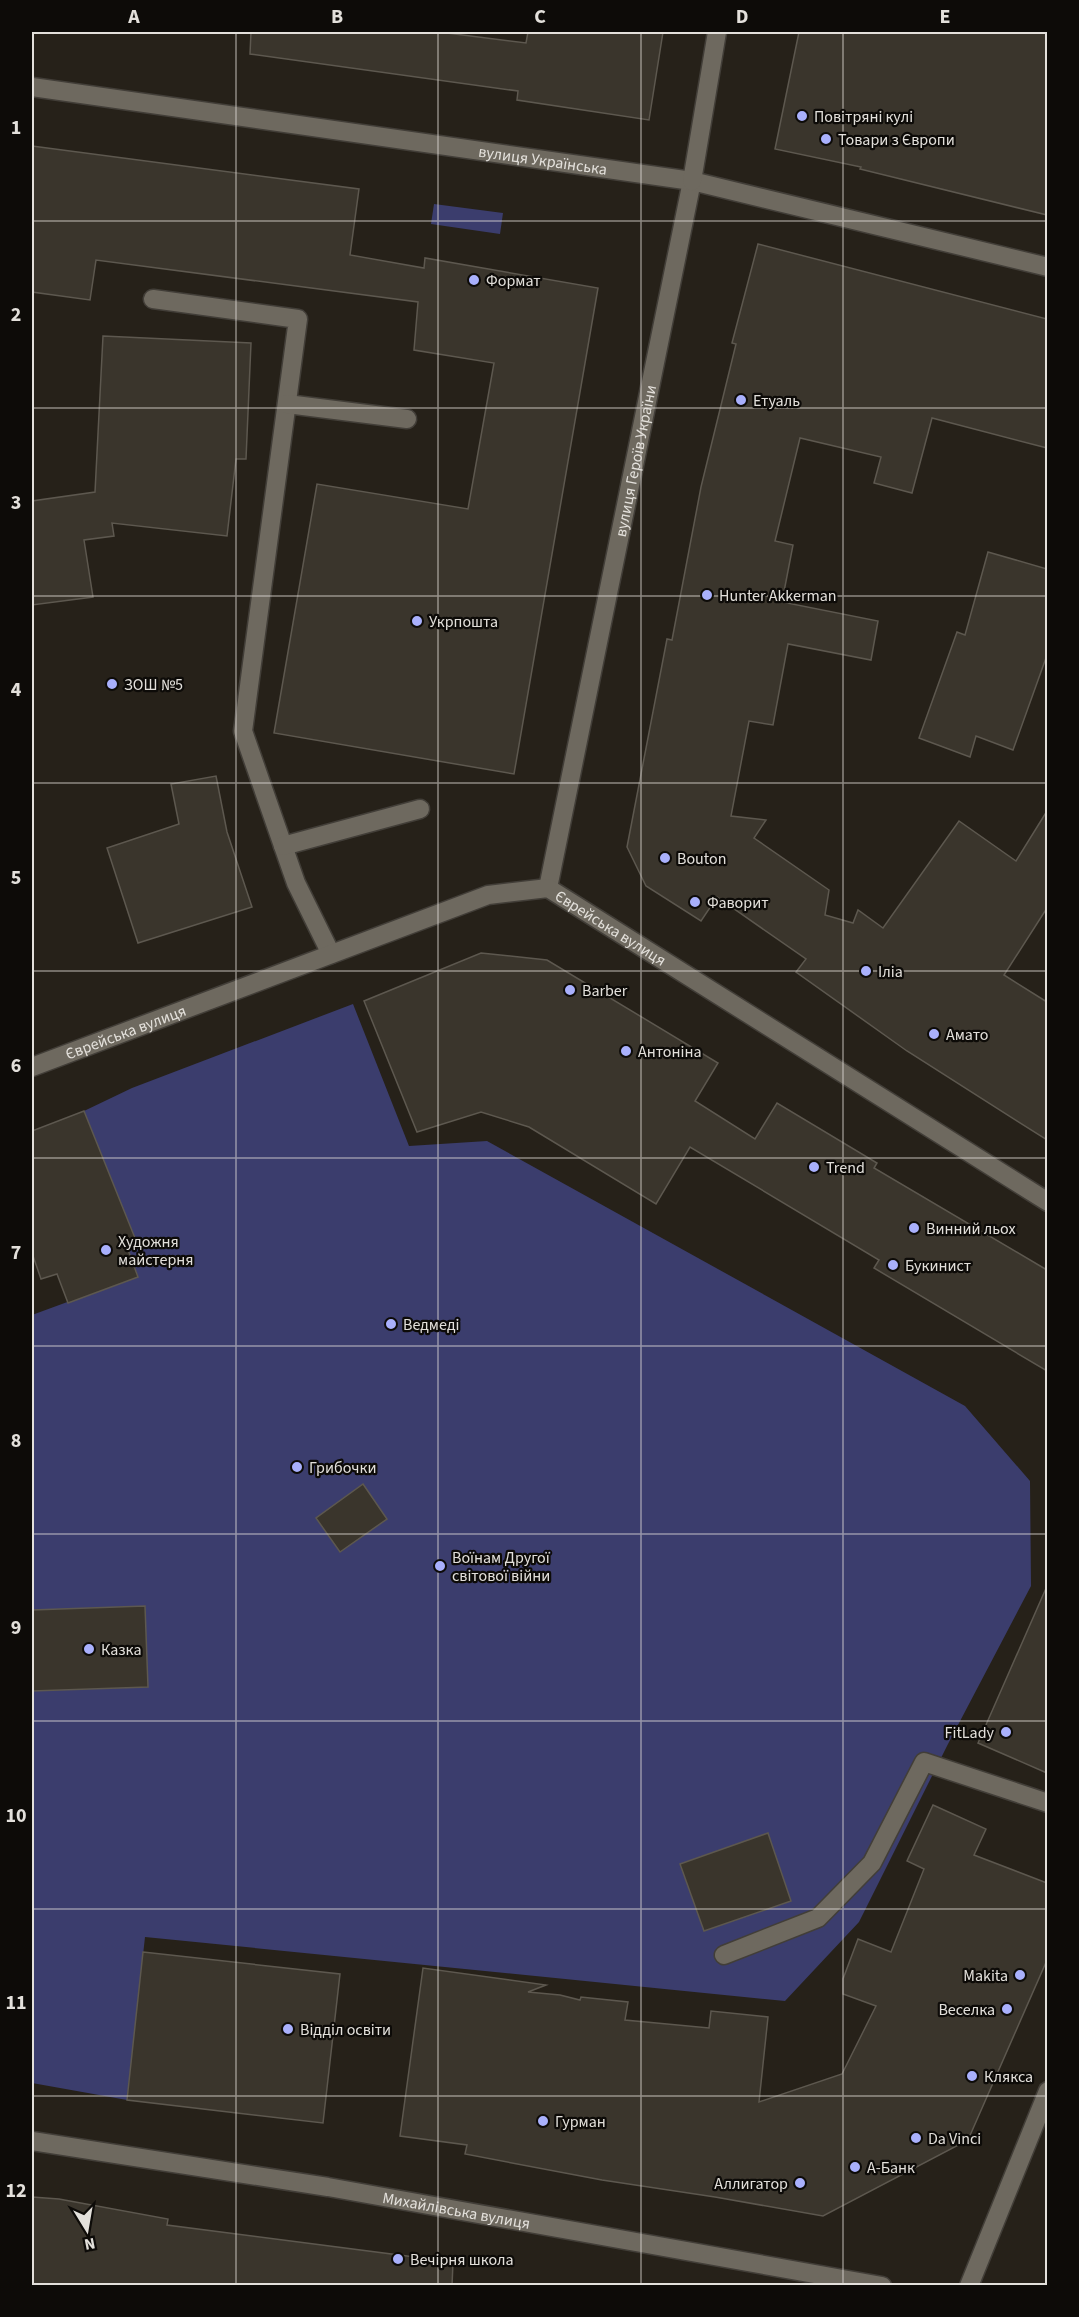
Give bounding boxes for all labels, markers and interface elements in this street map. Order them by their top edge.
text: A [127,3,140,31]
text: B [331,3,343,31]
text: C [534,3,546,31]
text: D [736,3,748,31]
text: E [940,3,950,31]
place label: Повітряні кулі [814,106,913,128]
marker: Повітряні кулі [795,109,809,123]
text: 1 [11,114,21,142]
place label: Товари з Європи [838,129,955,151]
marker: Товари з Європи [819,132,833,146]
street label: вулиця Українська [477,141,608,181]
place label: Формат [486,270,541,292]
marker: Формат [467,273,481,287]
text: 2 [11,301,21,329]
street label: вулиця Героїв України [610,383,662,539]
place label: Етуаль [753,390,800,412]
marker: Етуаль [734,393,748,407]
text: 3 [11,489,21,517]
place label: Hunter Akkerman [719,585,837,607]
marker: Hunter Akkerman [700,588,714,602]
place label: Укрпошта [429,611,498,633]
marker: Укрпошта [410,614,424,628]
place label: ЗОШ №5 [124,674,183,696]
text: 4 [11,676,22,704]
marker: ЗОШ №5 [105,677,119,691]
place label: Bouton [677,848,726,870]
marker: Bouton [658,851,672,865]
text: 5 [11,864,21,892]
street label: Єврейська вулиця [550,885,670,972]
place label: Фаворит [707,892,769,914]
marker: Фаворит [688,895,702,909]
place label: Іліа [878,961,903,983]
marker: Іліа [859,964,873,978]
place label: Barber [582,980,628,1002]
marker: Barber [563,983,577,997]
street label: Єврейська вулиця [62,1000,189,1065]
place label: Амато [946,1024,989,1046]
marker: Амато [927,1027,941,1041]
place label: Антоніна [638,1041,702,1063]
marker: Антоніна [619,1044,633,1058]
text: 6 [11,1052,21,1080]
place label: Trend [826,1157,865,1179]
marker: Trend [807,1160,821,1174]
place label: Винний льох [926,1218,1016,1240]
marker: Винний льох [907,1221,921,1235]
place label: Художня майстерня [118,1231,194,1271]
text: 7 [11,1239,21,1267]
marker: Художня майстерня [99,1243,113,1257]
place label: Букинист [905,1255,971,1277]
marker: Букинист [886,1258,900,1272]
place label: Ведмеді [403,1314,459,1336]
marker: Ведмеді [384,1317,398,1331]
text: 8 [11,1427,21,1455]
place label: Грибочки [309,1457,376,1479]
marker: Грибочки [290,1460,304,1474]
place label: Воїнам Другої світової війни [452,1547,551,1587]
marker: Воїнам Другої світової війни [433,1559,447,1573]
text: 9 [11,1614,21,1642]
place label: Казка [101,1639,141,1661]
marker: Казка [82,1642,96,1656]
place label: FitLady [945,1722,995,1744]
marker: FitLady [999,1725,1013,1739]
text: 10 [5,1802,27,1830]
place label: Makita [963,1965,1008,1987]
marker: Makita [1013,1968,1027,1982]
text: 11 [5,1989,27,2017]
place label: Веселка [938,1999,995,2021]
marker: Веселка [1000,2002,1014,2016]
place label: Відділ освіти [300,2019,391,2041]
marker: Відділ освіти [281,2022,295,2036]
place label: Клякса [984,2066,1033,2088]
marker: Клякса [965,2069,979,2083]
place label: Гурман [555,2111,606,2133]
marker: Гурман [536,2114,550,2128]
place label: Da Vinci [928,2128,981,2150]
marker: Da Vinci [909,2131,923,2145]
place label: А-Банк [867,2157,915,2179]
marker: А-Банк [848,2160,862,2174]
place label: Аллигатор [714,2173,788,2195]
marker: Аллигатор [793,2176,807,2190]
text: 12 [5,2177,27,2205]
street label: Михайлівська вулиця [381,2187,532,2235]
north arrow [57,2200,117,2260]
text: N [82,2232,97,2256]
place label: Вечірня школа [410,2249,514,2271]
marker: Вечірня школа [391,2252,405,2266]

